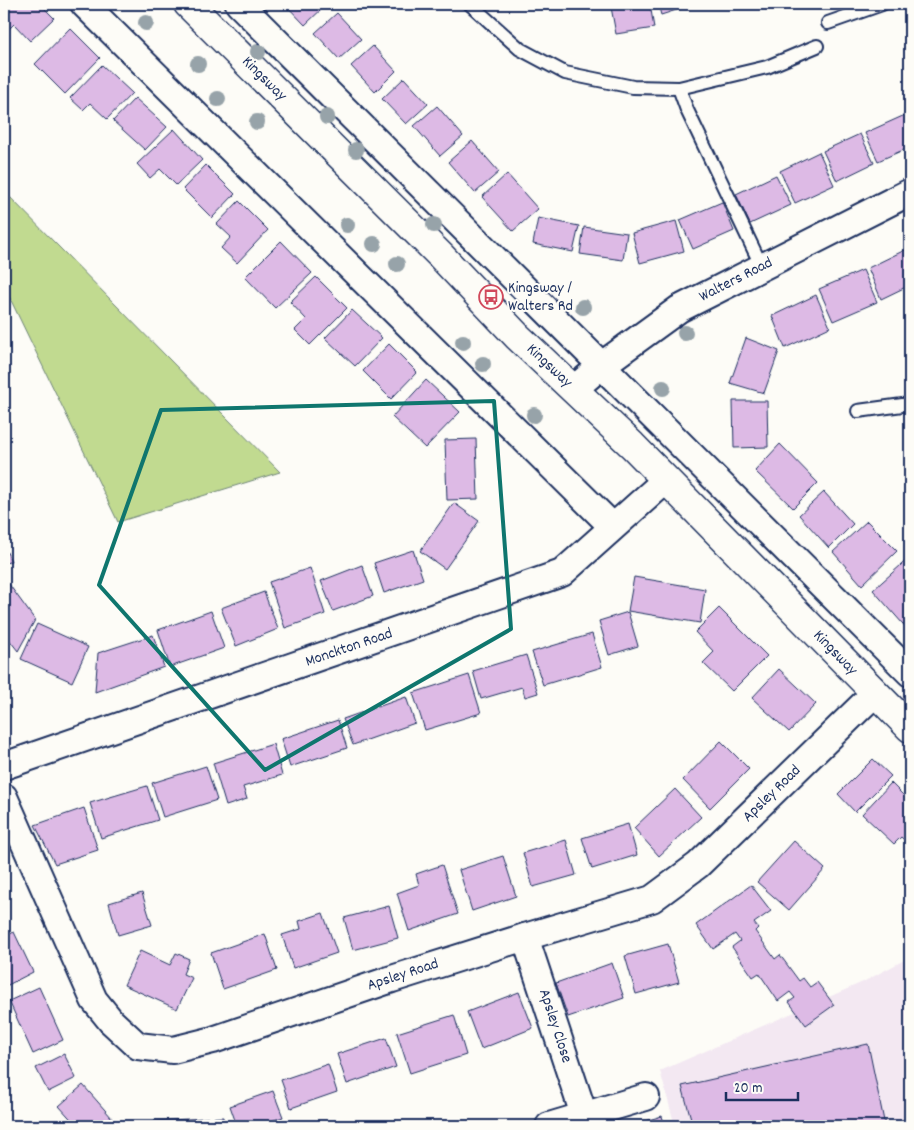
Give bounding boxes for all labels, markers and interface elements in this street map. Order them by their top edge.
street label: Kingsway [236,51,292,107]
street label: Walters Road [695,252,777,308]
place label: Kingsway / Walters Rd [508,277,573,318]
bus stop icon: Kingsway / Walters Rd [478,284,504,310]
street label: Kingsway [521,339,578,394]
street label: Monckton Road [302,622,396,674]
street label: Kingsway [807,625,863,681]
street label: Apsley Road [737,760,807,828]
street label: Apsley Road [364,953,442,997]
street label: Apsley Close [532,986,578,1066]
scale bar [726,1070,799,1102]
text: 20 m [734,1078,762,1100]

